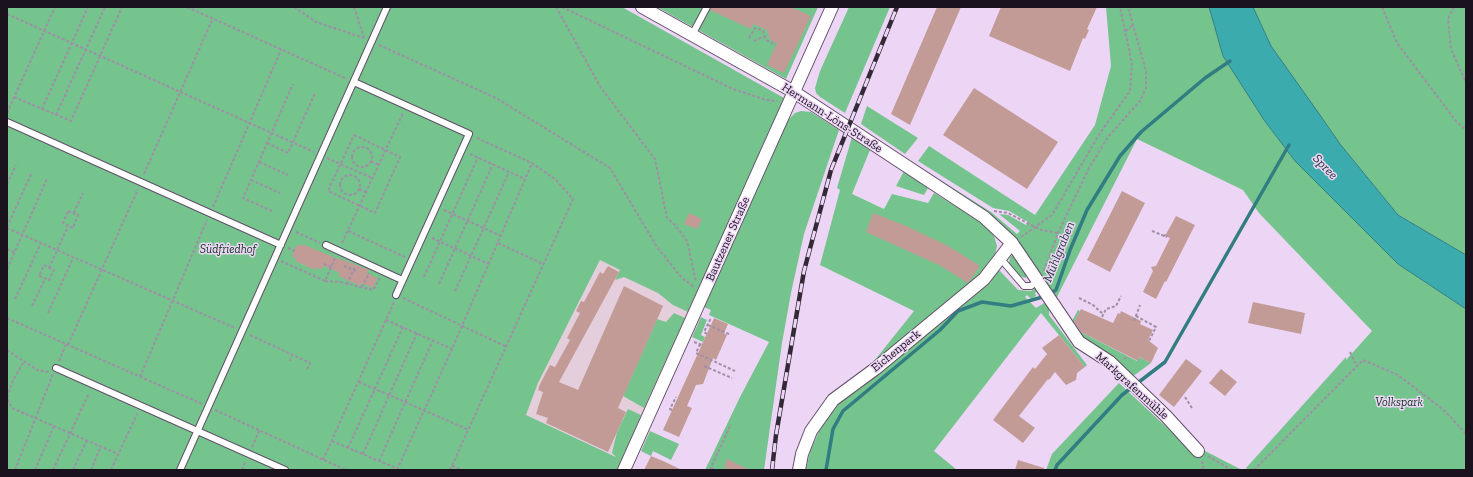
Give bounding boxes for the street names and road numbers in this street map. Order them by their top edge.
street label: Hermann-Löns-Straße [779,80,885,156]
street label: Bautzener Straße [703,195,753,283]
street label: Eichenpark [869,327,923,375]
street label: Markgrafenmühle [1092,349,1172,423]

